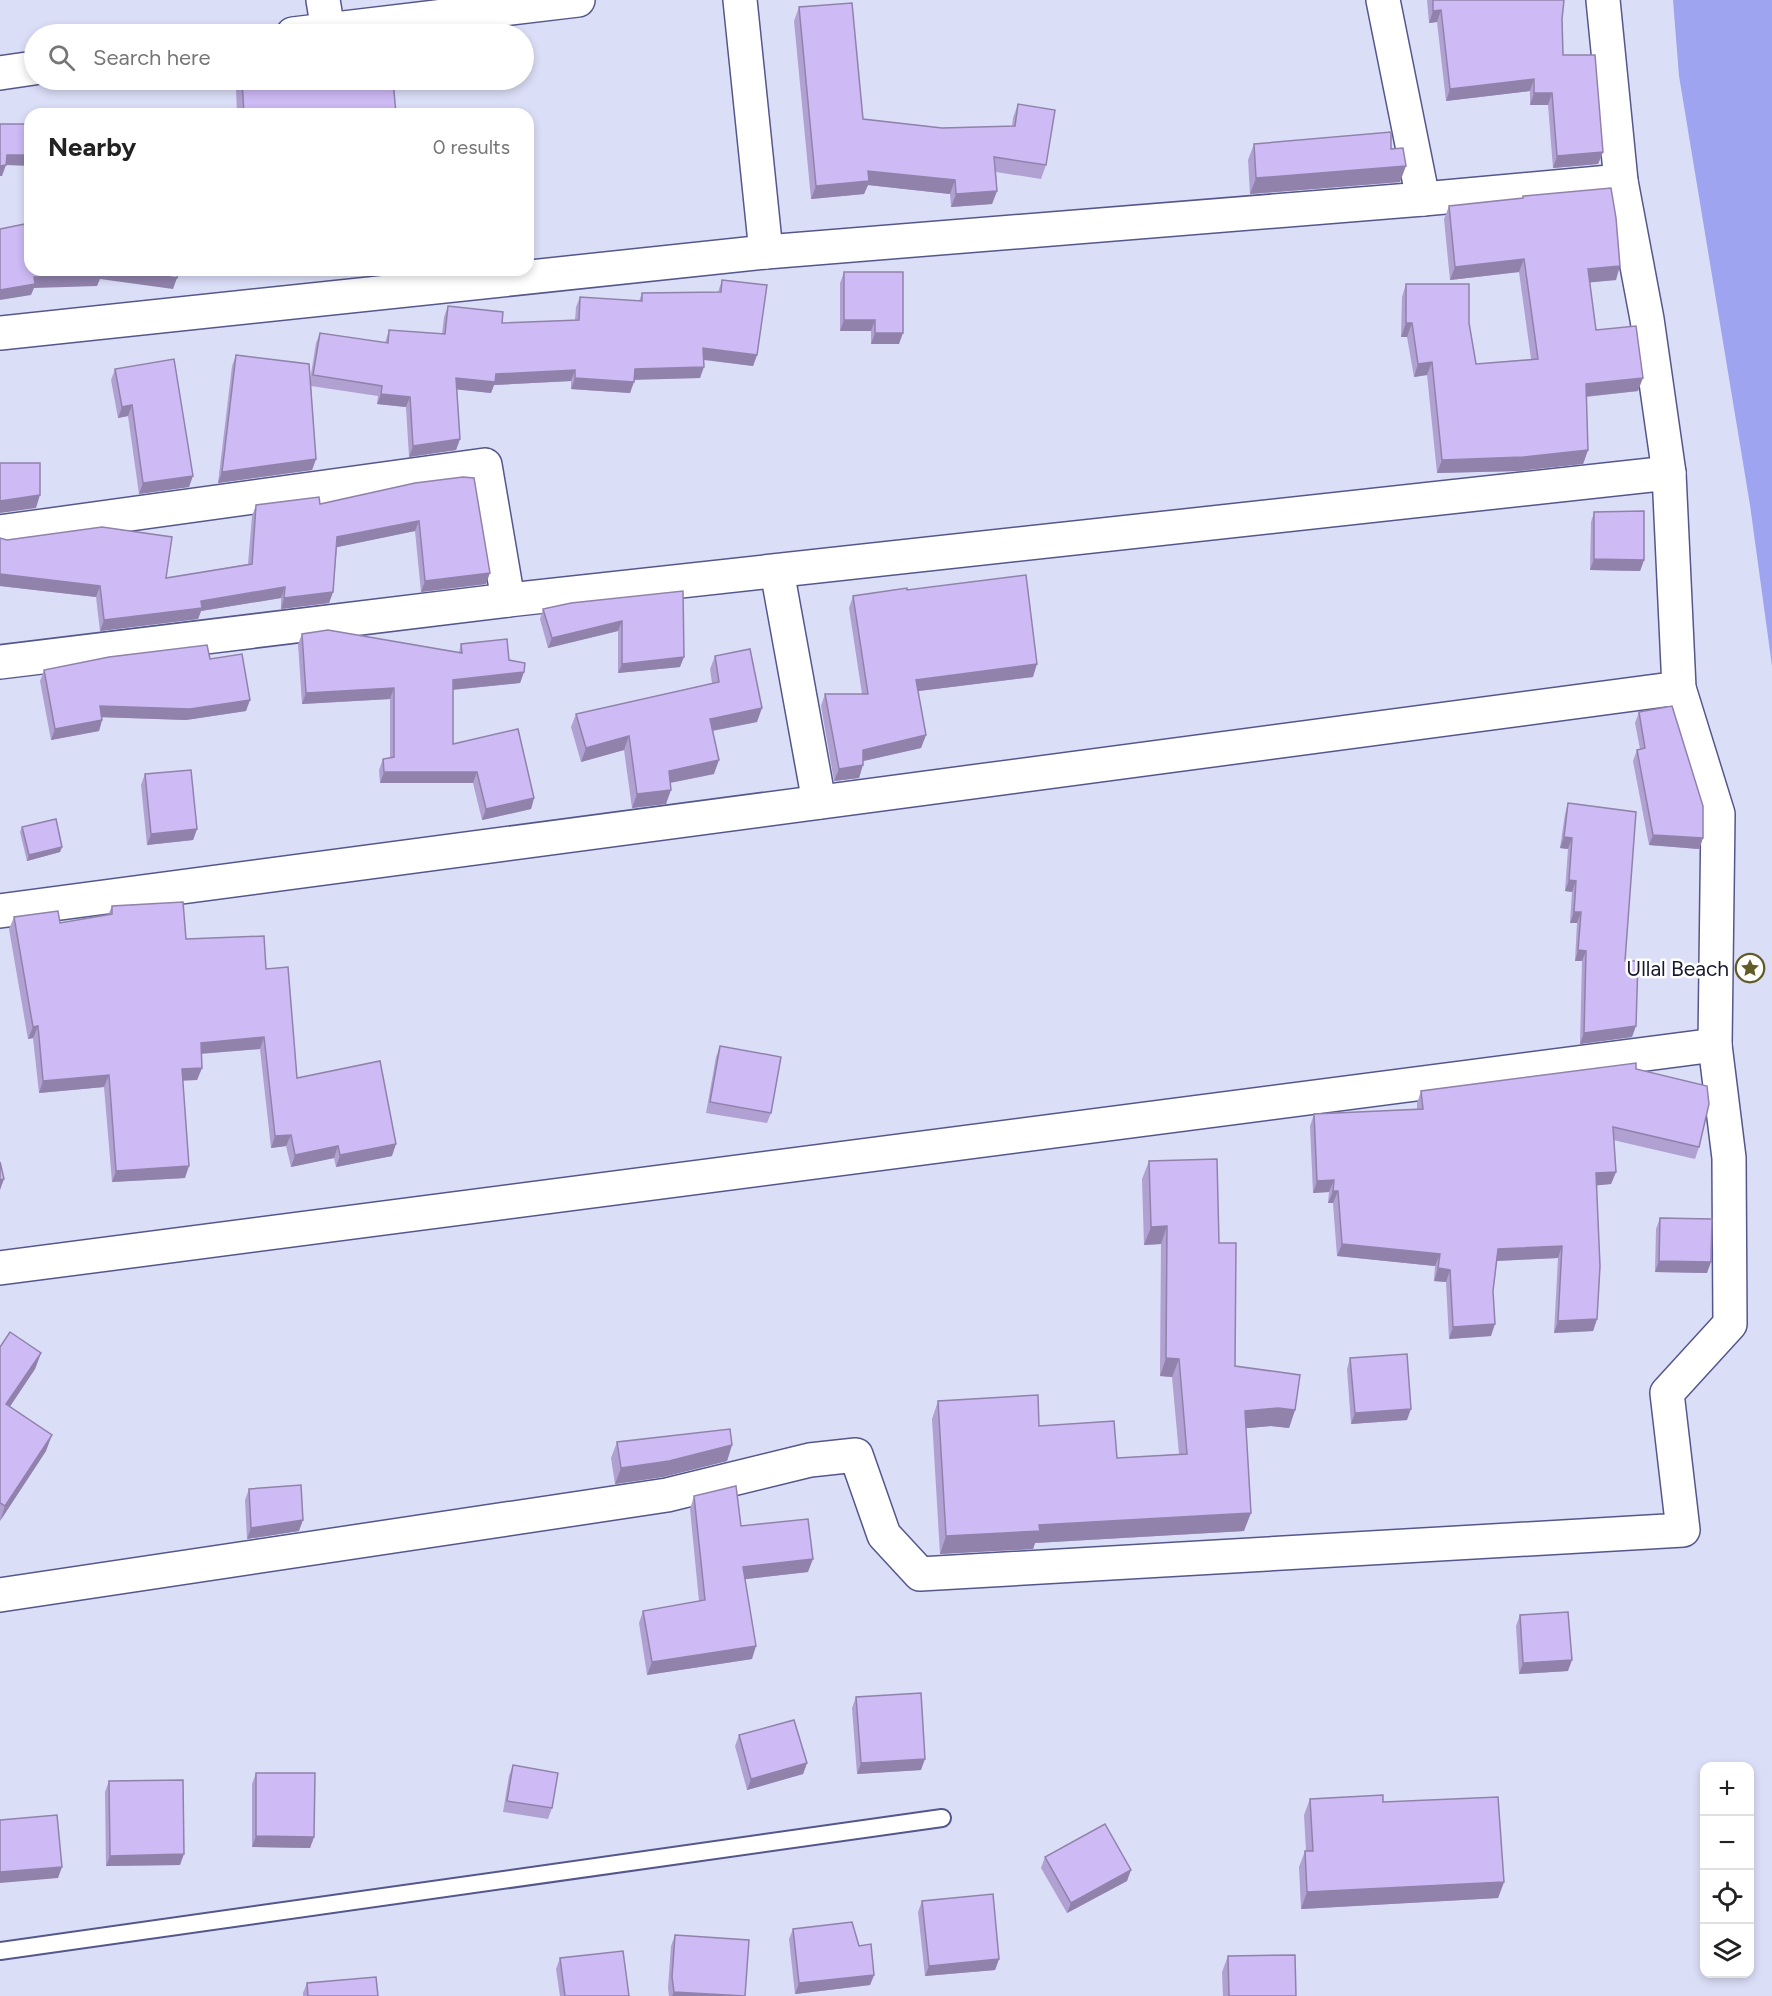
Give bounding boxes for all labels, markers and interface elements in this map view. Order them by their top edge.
search box [24,24,534,90]
icon: search [45,41,78,74]
text: Search here [93,44,211,71]
text: Nearby [48,131,136,163]
text: 0 results [433,135,510,159]
place icon: Ullal Beach [1734,952,1766,984]
place label: Ullal Beach [1626,956,1729,981]
map controls [1700,1762,1754,1978]
button: + [1700,1762,1754,1816]
button: − [1700,1816,1754,1870]
button: locate [1700,1870,1754,1924]
button: layers [1700,1924,1754,1978]

